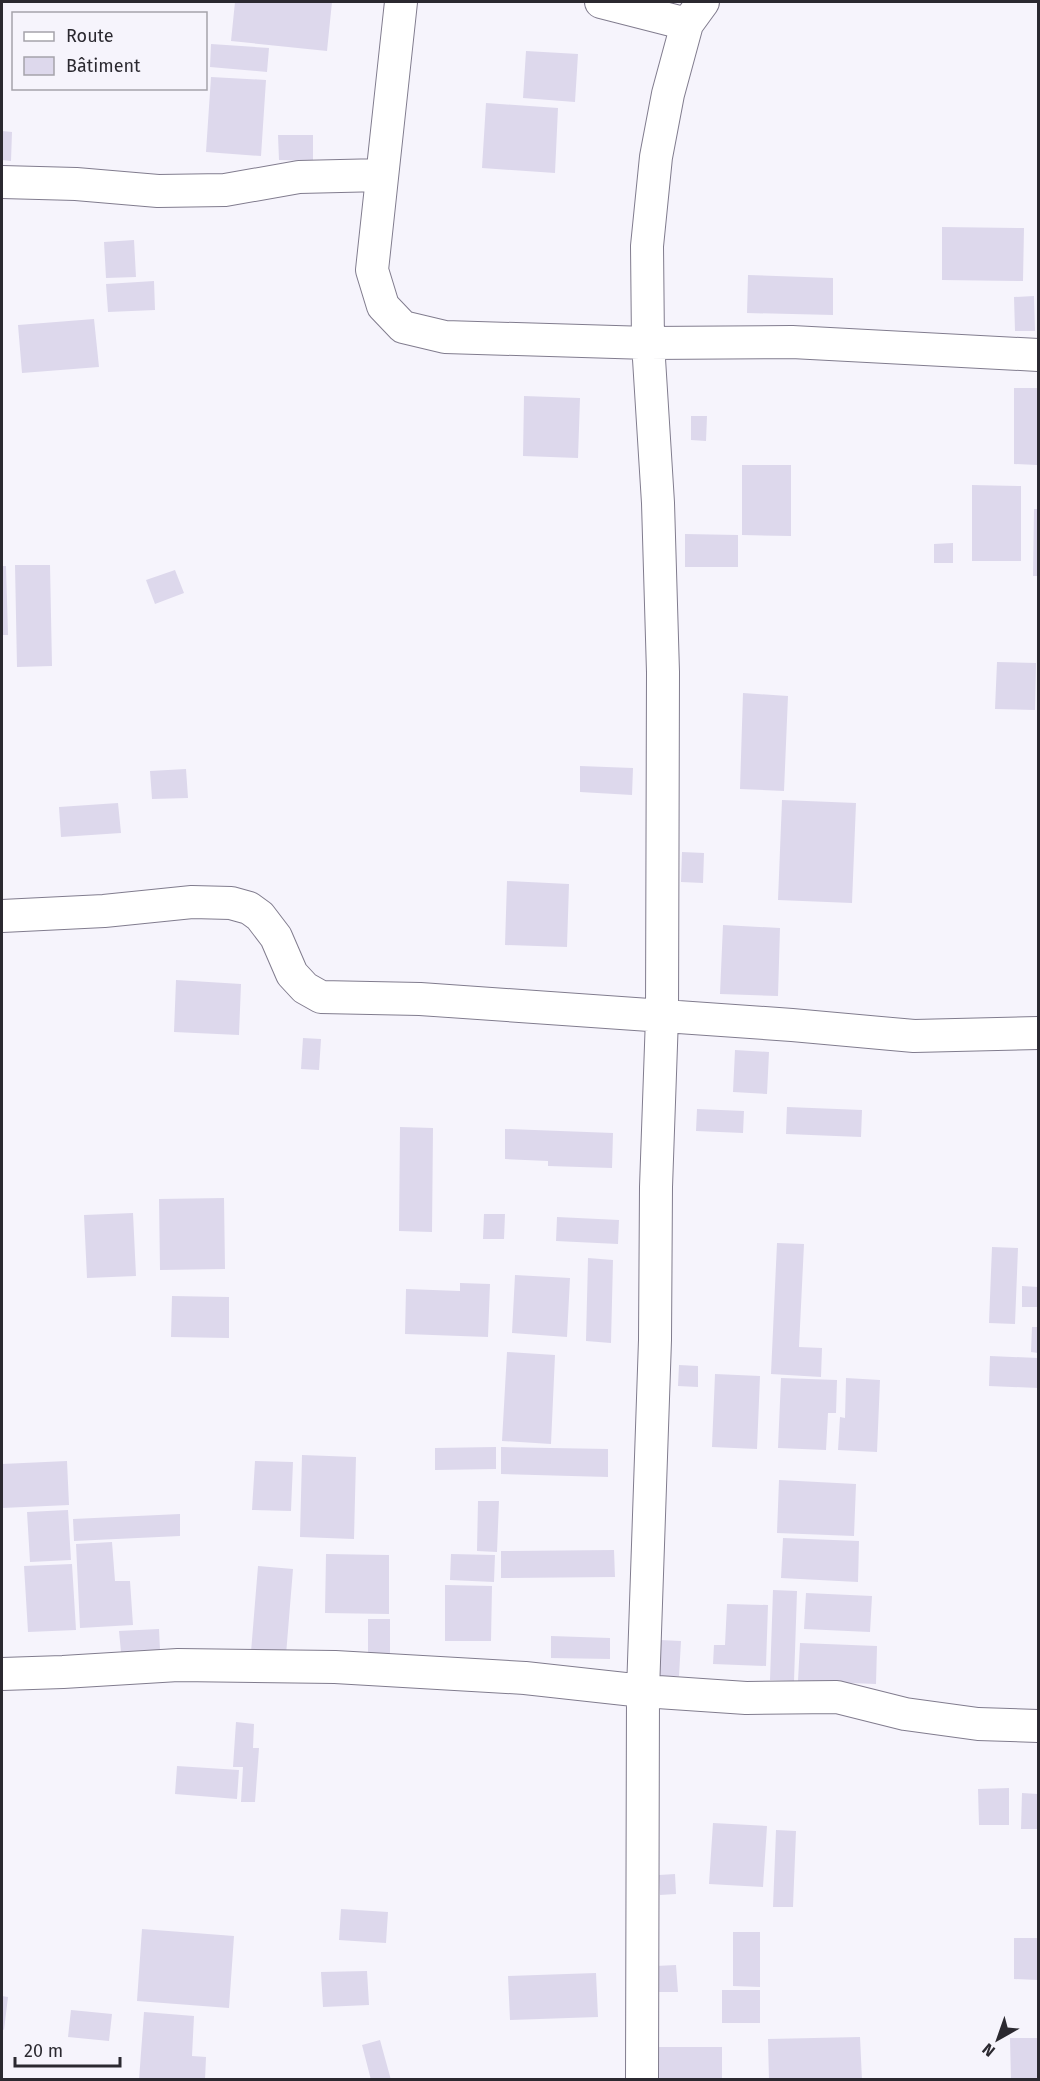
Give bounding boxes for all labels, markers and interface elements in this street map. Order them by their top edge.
legend [12,12,207,90]
text: Route [66,25,114,47]
text: Bâtiment [66,55,141,77]
north arrow [968,2009,1028,2069]
scale bar [15,2030,120,2068]
text: N [979,2039,999,2061]
text: 20 m [24,2040,63,2062]

